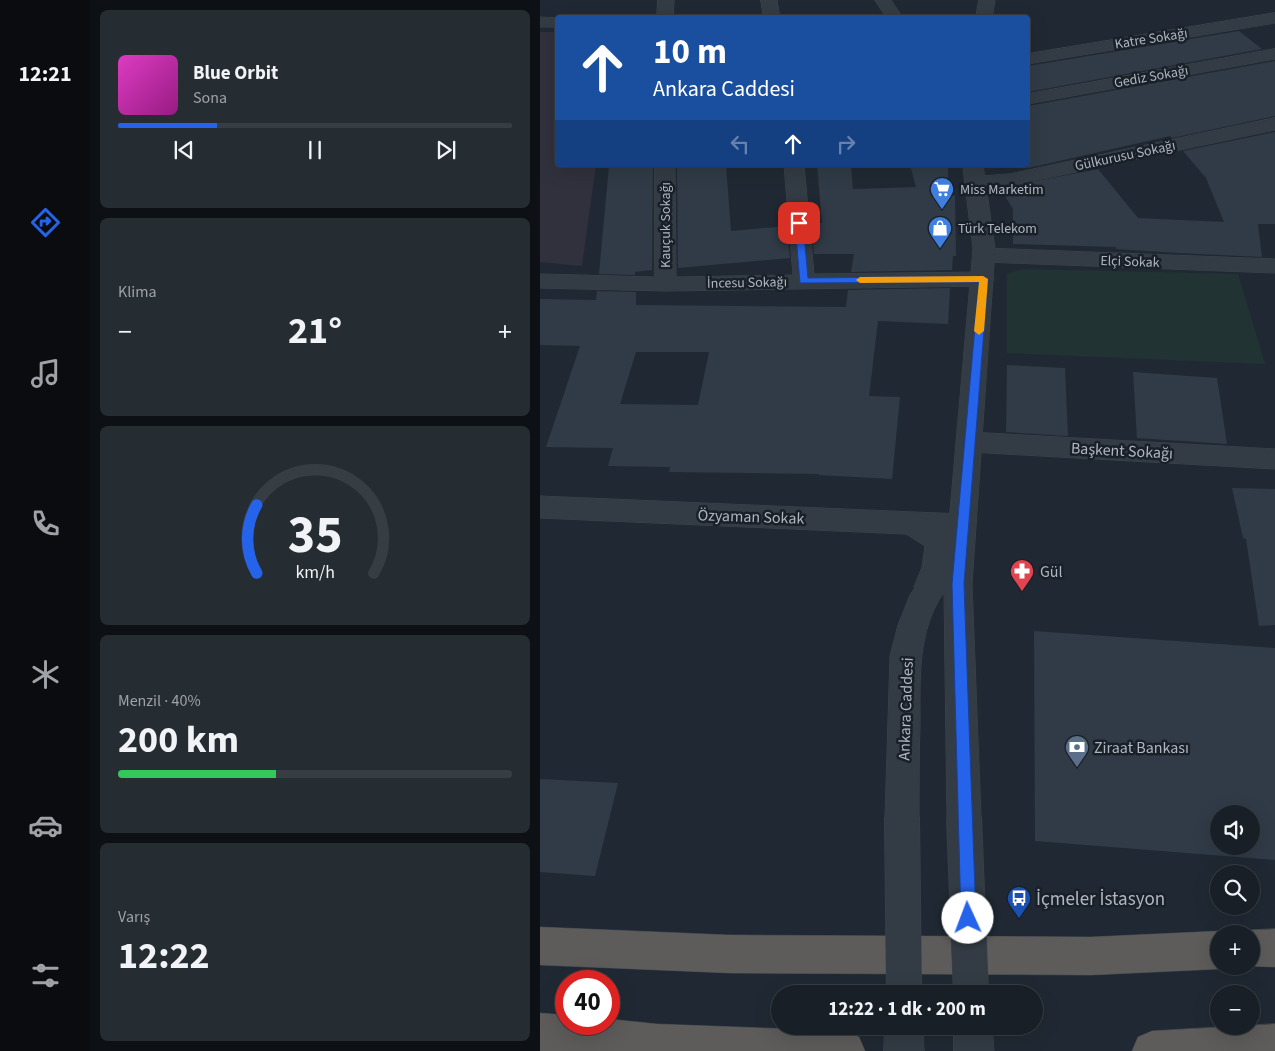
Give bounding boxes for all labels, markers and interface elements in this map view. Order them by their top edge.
street label: Katre Sokağı [1113,23,1189,55]
text: 10 m [653,27,727,77]
icon: ahead [570,35,635,100]
text: 12:21 [18,58,72,90]
text: Blue Orbit [193,60,278,87]
street label: Gediz Sokağı [1113,61,1190,93]
text: Ankara Caddesi [653,73,795,105]
text: Sona [193,87,227,109]
icon: left [726,130,754,158]
icon: ahead [779,130,807,158]
icon: right [832,130,860,158]
icon: previous [170,136,198,164]
icon: pause [301,136,329,164]
icon: next [432,136,460,164]
street label: Gülkurusu Sokağı [1073,136,1177,176]
supermarket icon: Miss Marketim [929,176,955,210]
place label: Miss Marketim [960,180,1044,200]
street label: Kauçuk Sokağı [656,182,676,268]
pin [778,202,820,244]
icon: directions [28,205,63,240]
icon: arrive [785,209,813,237]
shop icon: Türk Telekom [927,215,953,249]
place label: Türk Telekom [958,219,1037,239]
street label: Elçi Sokak [1100,251,1160,273]
street label: İncesu Sokağı [707,272,787,294]
text: Klima [118,281,157,303]
text: 21° [288,304,342,358]
text: − [118,312,132,352]
text: + [498,312,512,352]
icon: music [28,356,63,391]
street label: Başkent Sokağı [1070,437,1174,465]
text: 35 [288,499,342,573]
street label: Özyaman Sokak [697,504,805,530]
icon: phone [28,506,63,541]
pharmacy icon: Gül [1009,558,1035,592]
text: km/h [295,560,335,585]
place label: Gül [1040,561,1063,583]
icon: climate [28,657,63,692]
street label: Ankara Caddesi [893,657,919,761]
text: Menzil · 40% [118,690,201,712]
text: 200 km [118,713,239,767]
bank icon: Ziraat Bankası [1064,734,1090,768]
place label: Ziraat Bankası [1094,737,1189,759]
map controls [1210,805,1260,1035]
button: sound [1210,805,1260,855]
icon: car [28,808,63,843]
button: search [1210,865,1260,915]
bus stop icon: İçmeler İstasyon [1006,885,1032,919]
place label: İçmeler İstasyon [1036,886,1165,913]
position arrow [941,891,993,943]
text: Varış [118,906,150,928]
button: + [1210,925,1260,975]
text: 12:22 [118,929,210,983]
icon: filters [28,958,63,993]
speed limit sign: 40 [555,970,620,1035]
button: − [1210,985,1260,1035]
text: 12:22 · 1 dk · 200 m [828,996,986,1023]

